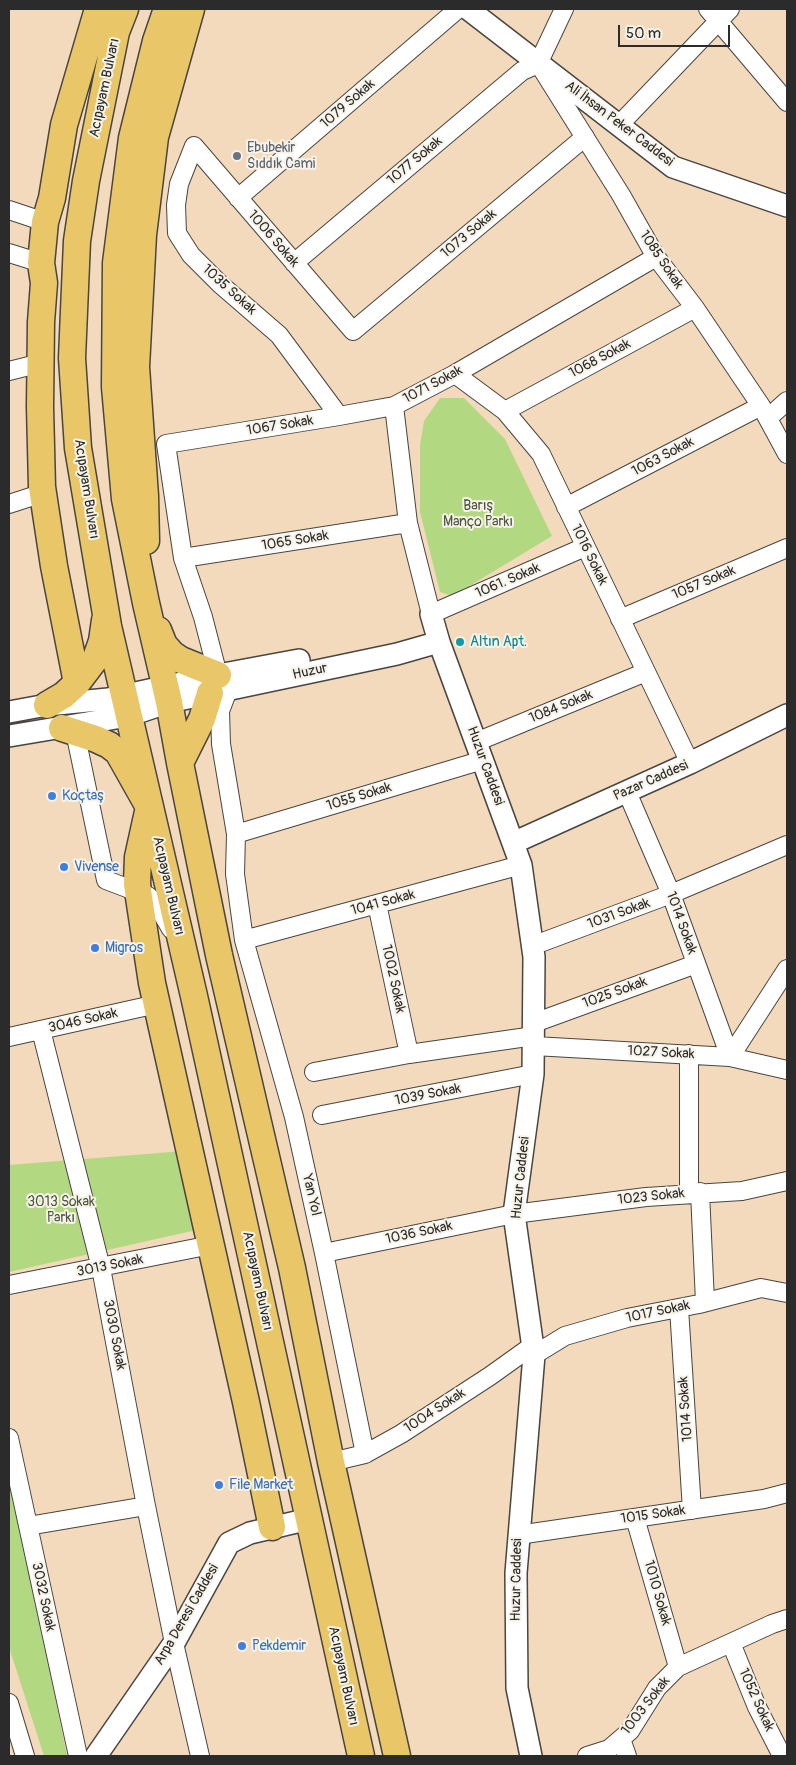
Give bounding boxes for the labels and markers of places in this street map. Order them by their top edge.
place label: Ebubekir Sıddık Cami [247,140,315,172]
marker: Ebubekir Sıddık Cami [231,150,243,162]
place label: Altın Apt. [470,634,527,650]
marker: Altın Apt. [454,636,466,648]
place label: Koçtaş [62,788,104,804]
marker: Koçtaş [46,790,58,802]
place label: Vivense [74,859,119,875]
marker: Vivense [58,861,70,873]
place label: Migros [105,940,143,956]
marker: Migros [89,942,101,954]
place label: File Market [229,1477,293,1493]
marker: File Market [213,1479,225,1491]
place label: Pekdemir [252,1638,306,1654]
marker: Pekdemir [236,1640,248,1652]

